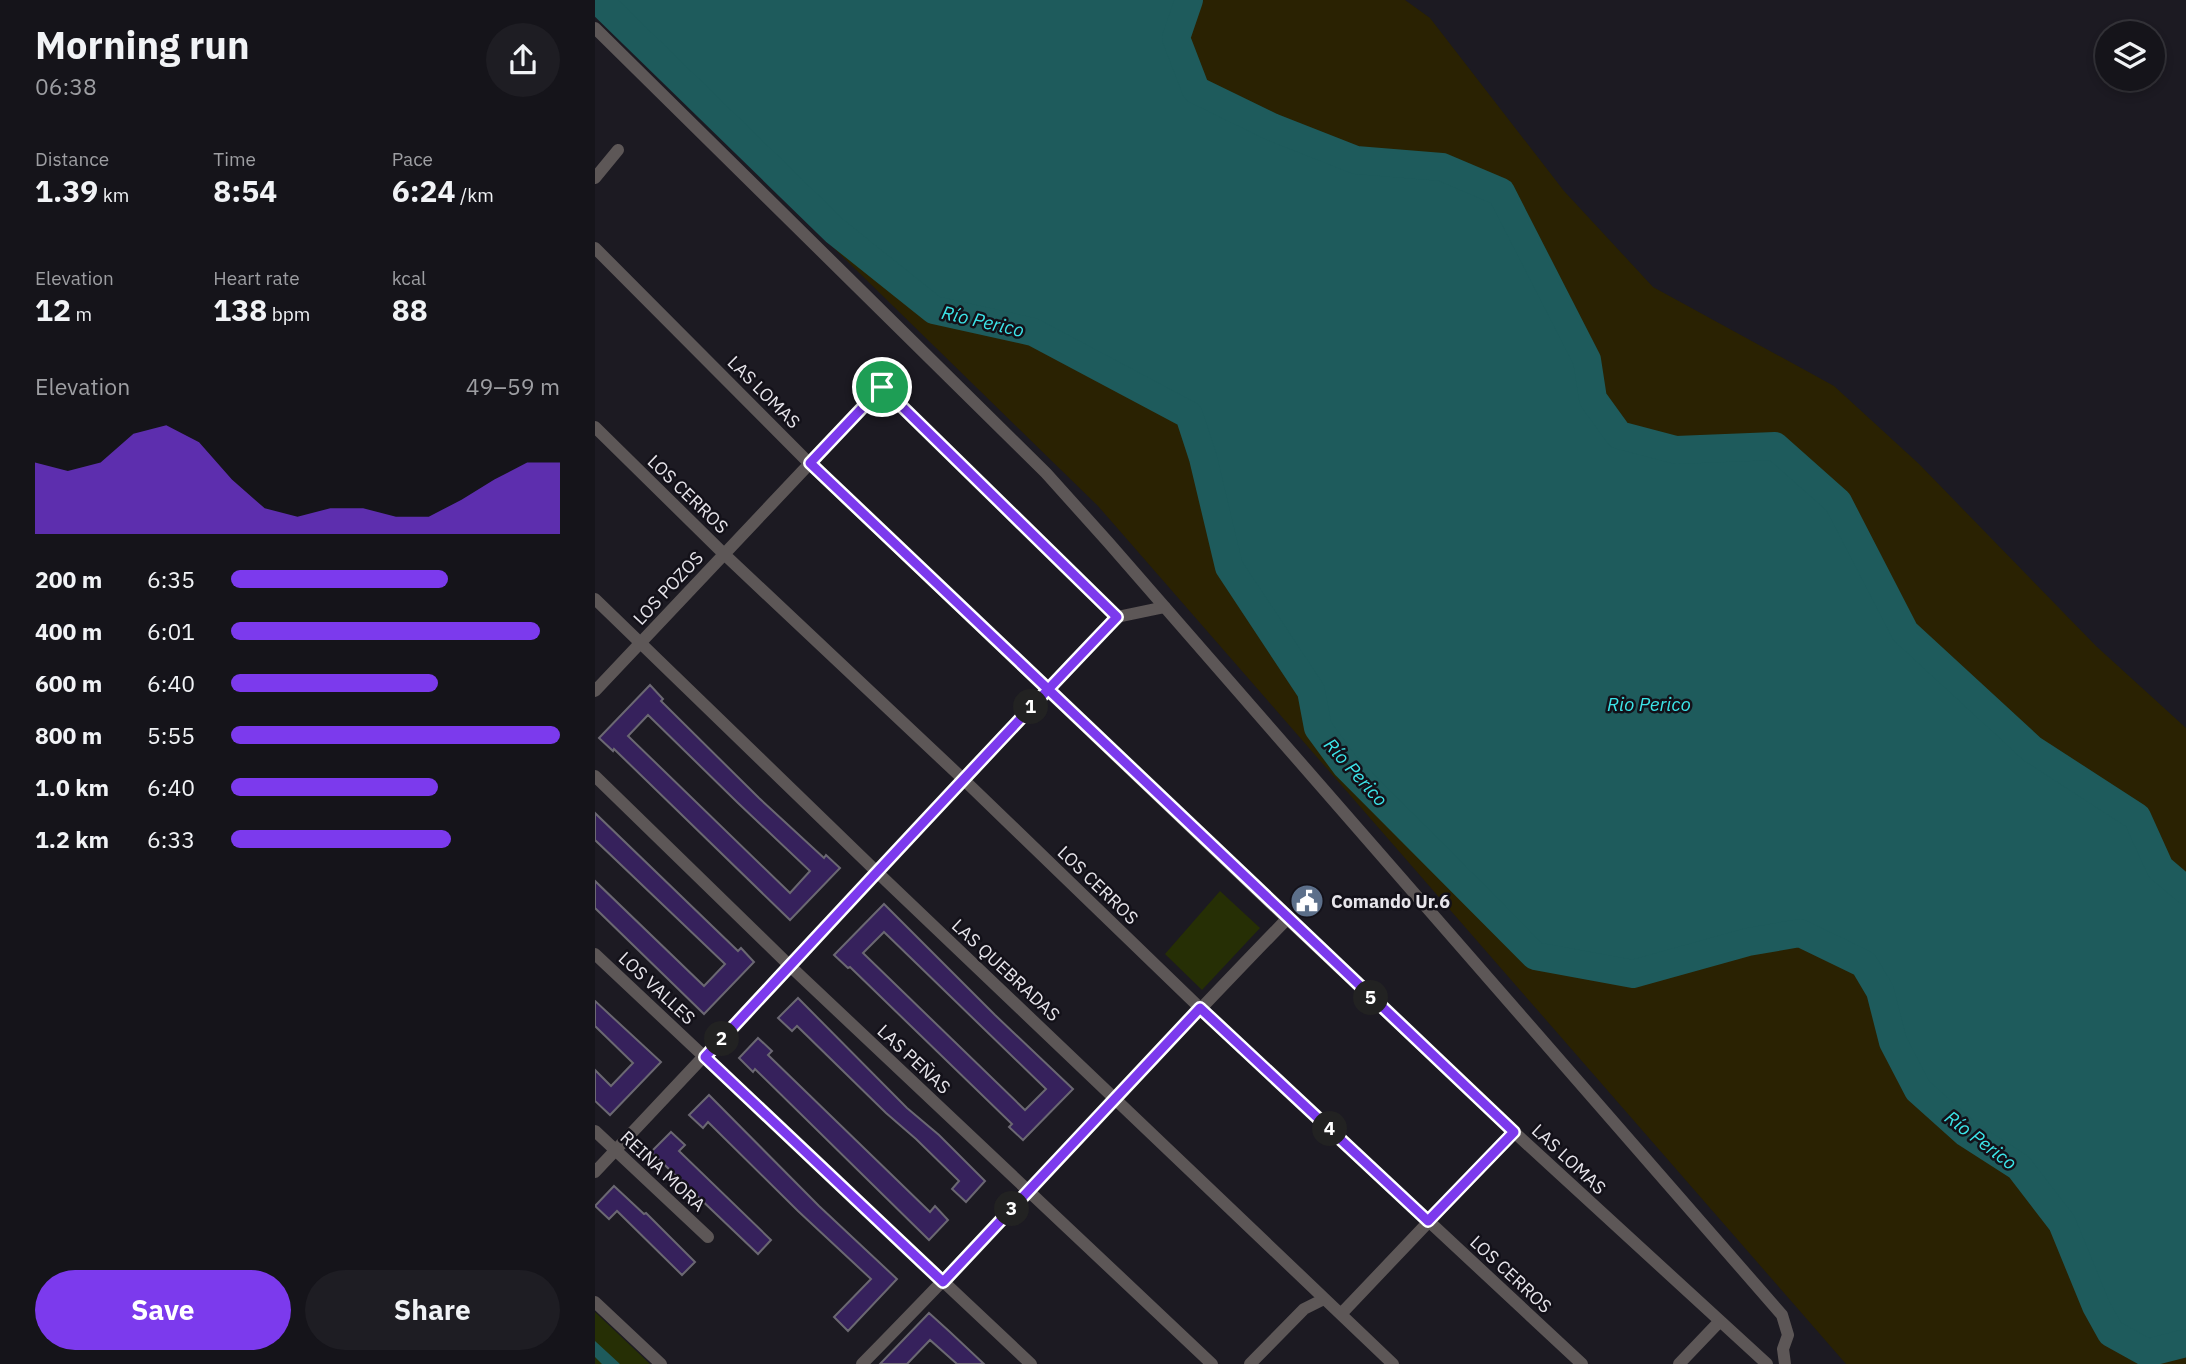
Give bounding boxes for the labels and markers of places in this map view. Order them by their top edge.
pin [852,357,912,417]
pin: 1 [1013,690,1048,724]
public building icon: Comando Ur.6 [1288,882,1326,920]
place label: Comando Ur.6 [1331,890,1450,913]
pin: 5 [1353,981,1389,1016]
pin: 2 [705,1021,739,1056]
pin: 4 [1313,1112,1347,1146]
pin: 3 [995,1192,1029,1226]

